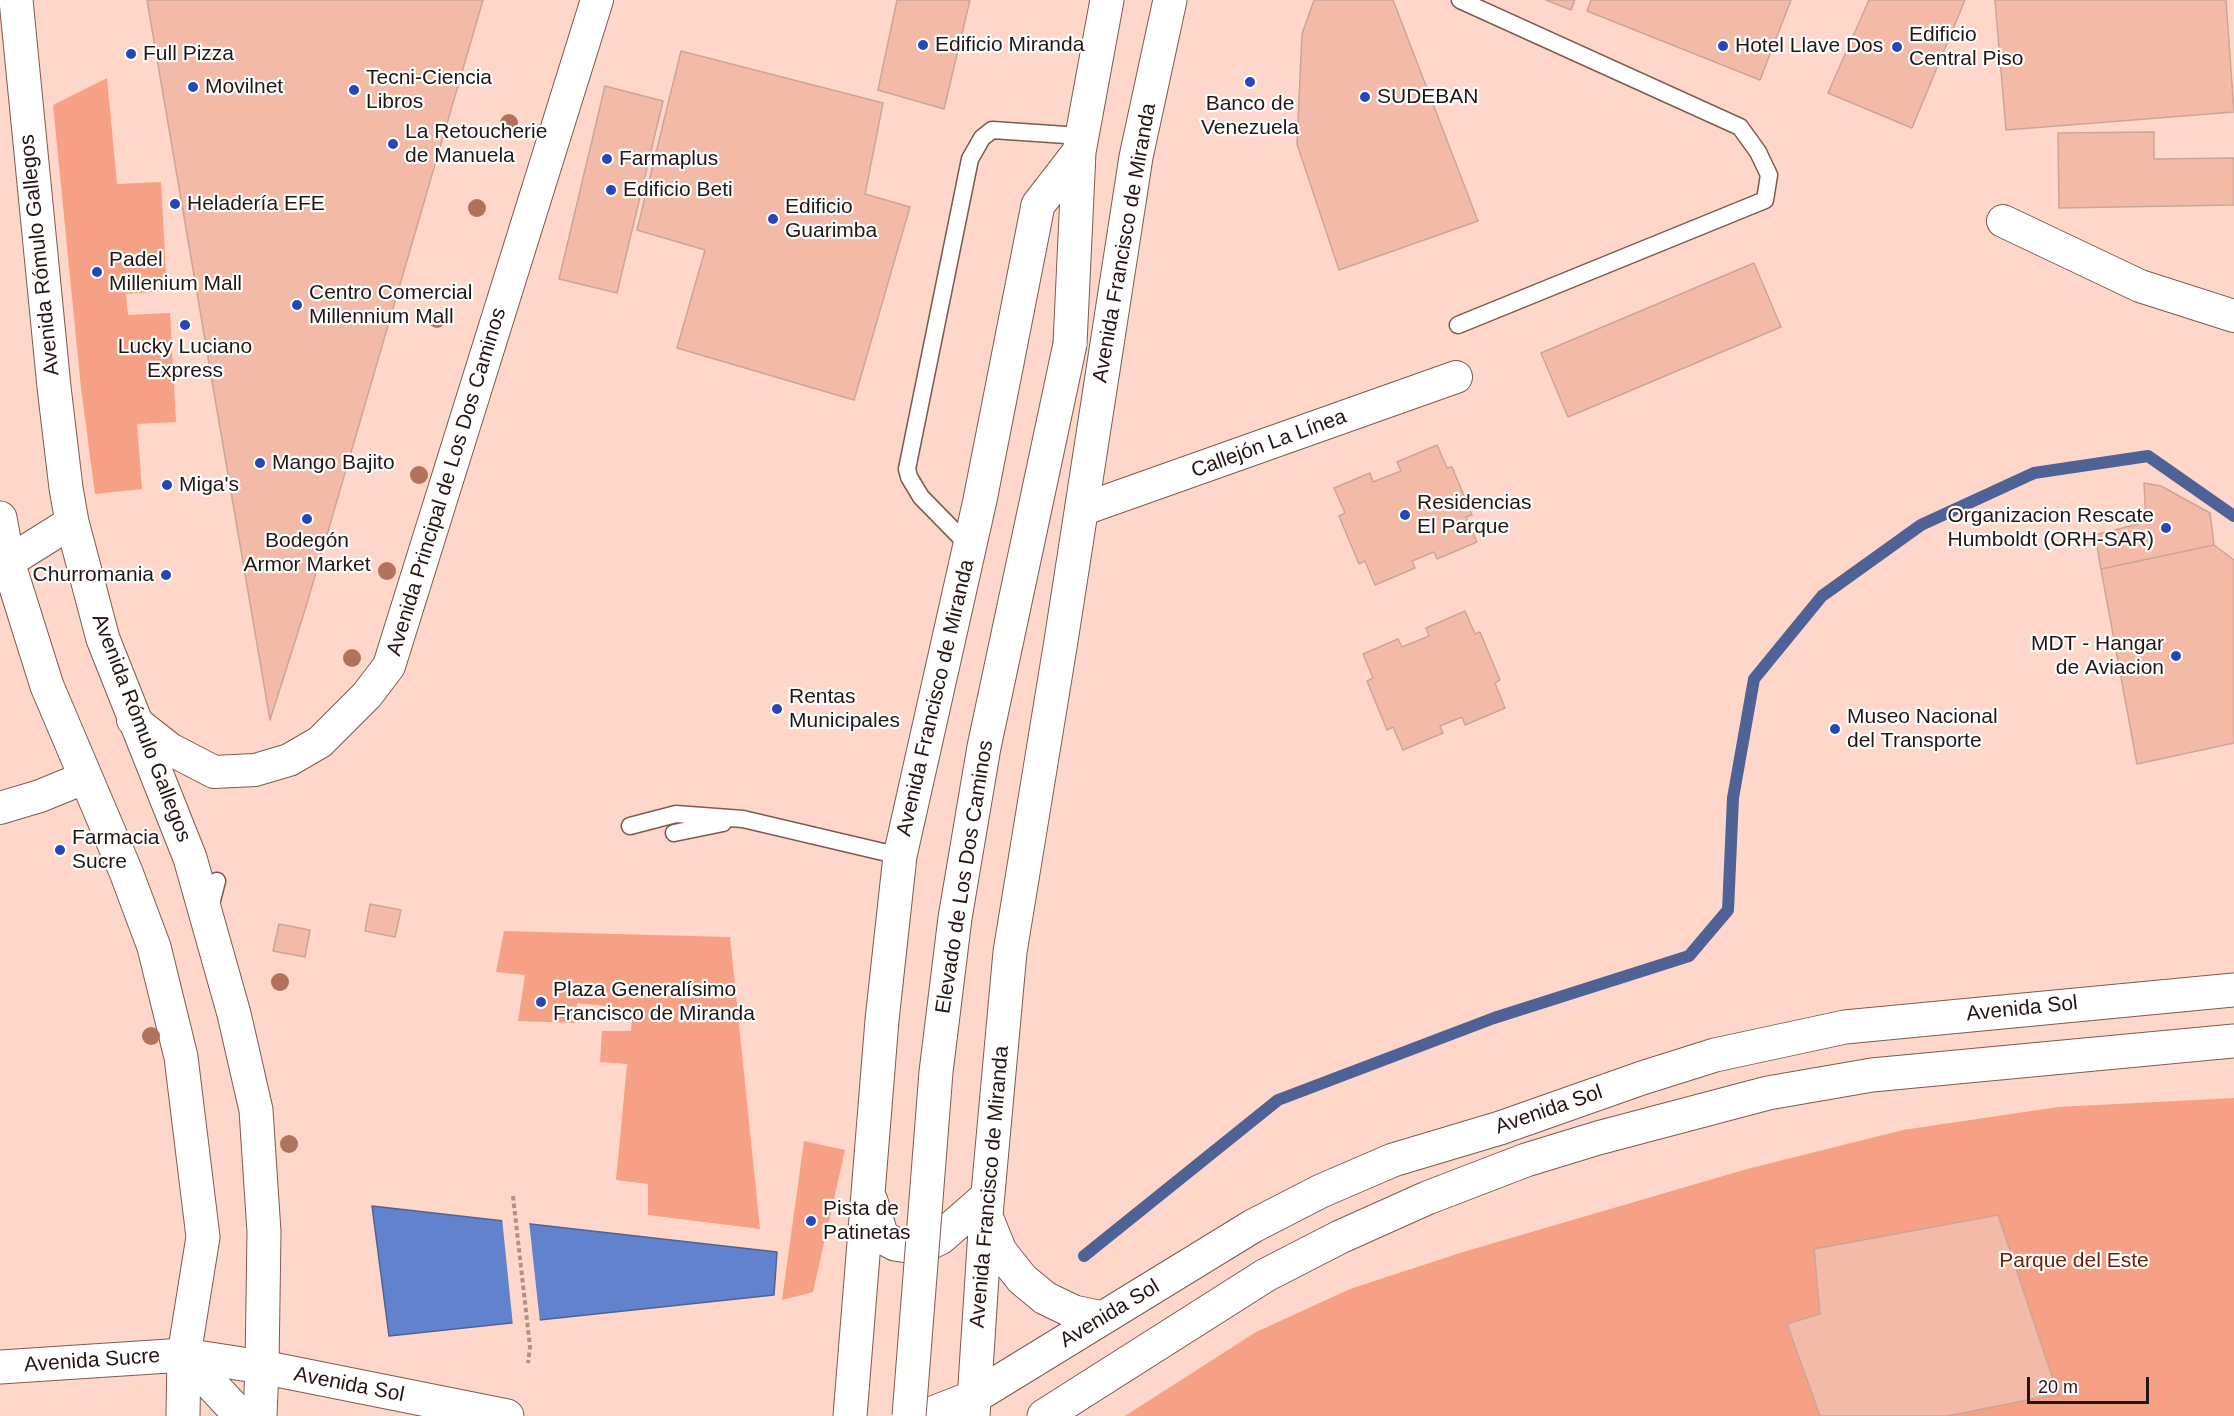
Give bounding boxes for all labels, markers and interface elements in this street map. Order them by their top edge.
place label: Edificio Central Piso [1909,22,2023,72]
place label: Edificio Miranda [935,32,1084,58]
place label: Hotel Llave Dos [1735,33,1883,59]
marker: Edificio Miranda [916,38,930,52]
marker: Hotel Llave Dos [1716,39,1730,53]
marker: Edificio Central Piso [1890,40,1904,54]
place label: Full Pizza [143,41,234,67]
marker: Full Pizza [124,47,138,61]
place label: Tecni-Ciencia Libros [366,65,492,115]
place label: Movilnet [205,74,283,100]
marker: Banco de Venezuela [1243,75,1257,89]
marker: Movilnet [186,80,200,94]
marker: Tecni-Ciencia Libros [347,83,361,97]
place label: SUDEBAN [1377,84,1479,110]
marker: SUDEBAN [1358,90,1372,104]
place label: Banco de Venezuela [1201,91,1299,141]
street label: Avenida Francisco de Miranda [1088,101,1162,385]
place label: La Retoucherie de Manuela [405,119,547,169]
street label: Avenida Rómulo Gallegos [15,133,65,377]
marker: La Retoucherie de Manuela [386,137,400,151]
place label: Farmaplus [619,146,718,172]
marker: Farmaplus [600,152,614,166]
place label: Edificio Beti [623,177,733,203]
marker: Edificio Beti [604,183,618,197]
place label: Heladería EFE [187,191,325,217]
place label: Edificio Guarimba [785,194,877,244]
marker: Heladería EFE [168,197,182,211]
marker: Edificio Guarimba [766,212,780,226]
place label: Padel Millenium Mall [109,247,242,297]
marker: Padel Millenium Mall [90,265,104,279]
place label: Centro Comercial Millennium Mall [309,280,472,330]
marker: Centro Comercial Millennium Mall [290,298,304,312]
street label: Avenida Principal de Los Dos Caminos [382,305,512,659]
marker: Lucky Luciano Express [178,318,192,332]
place label: Lucky Luciano Express [118,334,252,384]
street label: Callejón La Línea [1188,404,1350,484]
place label: Mango Bajito [272,450,395,476]
marker: Mango Bajito [253,456,267,470]
place label: Miga's [179,472,239,498]
marker: Miga's [160,478,174,492]
place label: Residencias El Parque [1417,490,1531,540]
place label: Organizacion Rescate Humboldt (ORH-SAR) [1947,503,2154,553]
marker: Residencias El Parque [1398,508,1412,522]
marker: Bodegón Armor Market [300,512,314,526]
marker: Organizacion Rescate Humboldt (ORH-SAR) [2159,521,2173,535]
place label: Bodegón Armor Market [243,528,371,578]
street label: Avenida Francisco de Miranda [892,557,980,839]
place label: Churromania [33,562,154,588]
marker: Churromania [159,568,173,582]
street label: Avenida Rómulo Gallegos [86,610,196,846]
place label: MDT - Hangar de Aviacion [2031,631,2164,681]
marker: MDT - Hangar de Aviacion [2169,649,2183,663]
place label: Rentas Municipales [789,684,900,734]
marker: Rentas Municipales [770,702,784,716]
place label: Museo Nacional del Transporte [1847,704,1998,754]
marker: Museo Nacional del Transporte [1828,722,1842,736]
street label: Elevado de Los Dos Caminos [931,738,999,1016]
place label: Farmacia Sucre [72,825,160,875]
marker: Farmacia Sucre [53,843,67,857]
place label: Plaza Generalísimo Francisco de Miranda [553,977,755,1027]
street label: Avenida Sol [1965,991,2079,1027]
marker: Plaza Generalísimo Francisco de Miranda [534,995,548,1009]
street label: Avenida Francisco de Miranda [965,1045,1015,1329]
street label: Avenida Sol [1492,1080,1606,1140]
place label: Pista de Patinetas [823,1196,911,1246]
marker: Pista de Patinetas [804,1214,818,1228]
park label: Parque del Este [1999,1248,2149,1274]
street label: Avenida Sol [1056,1274,1164,1354]
street label: Avenida Sucre [23,1344,161,1378]
street label: Avenida Sol [292,1362,406,1408]
scale bar [2030,1365,2152,1403]
text: 20 m [2038,1377,2078,1397]

